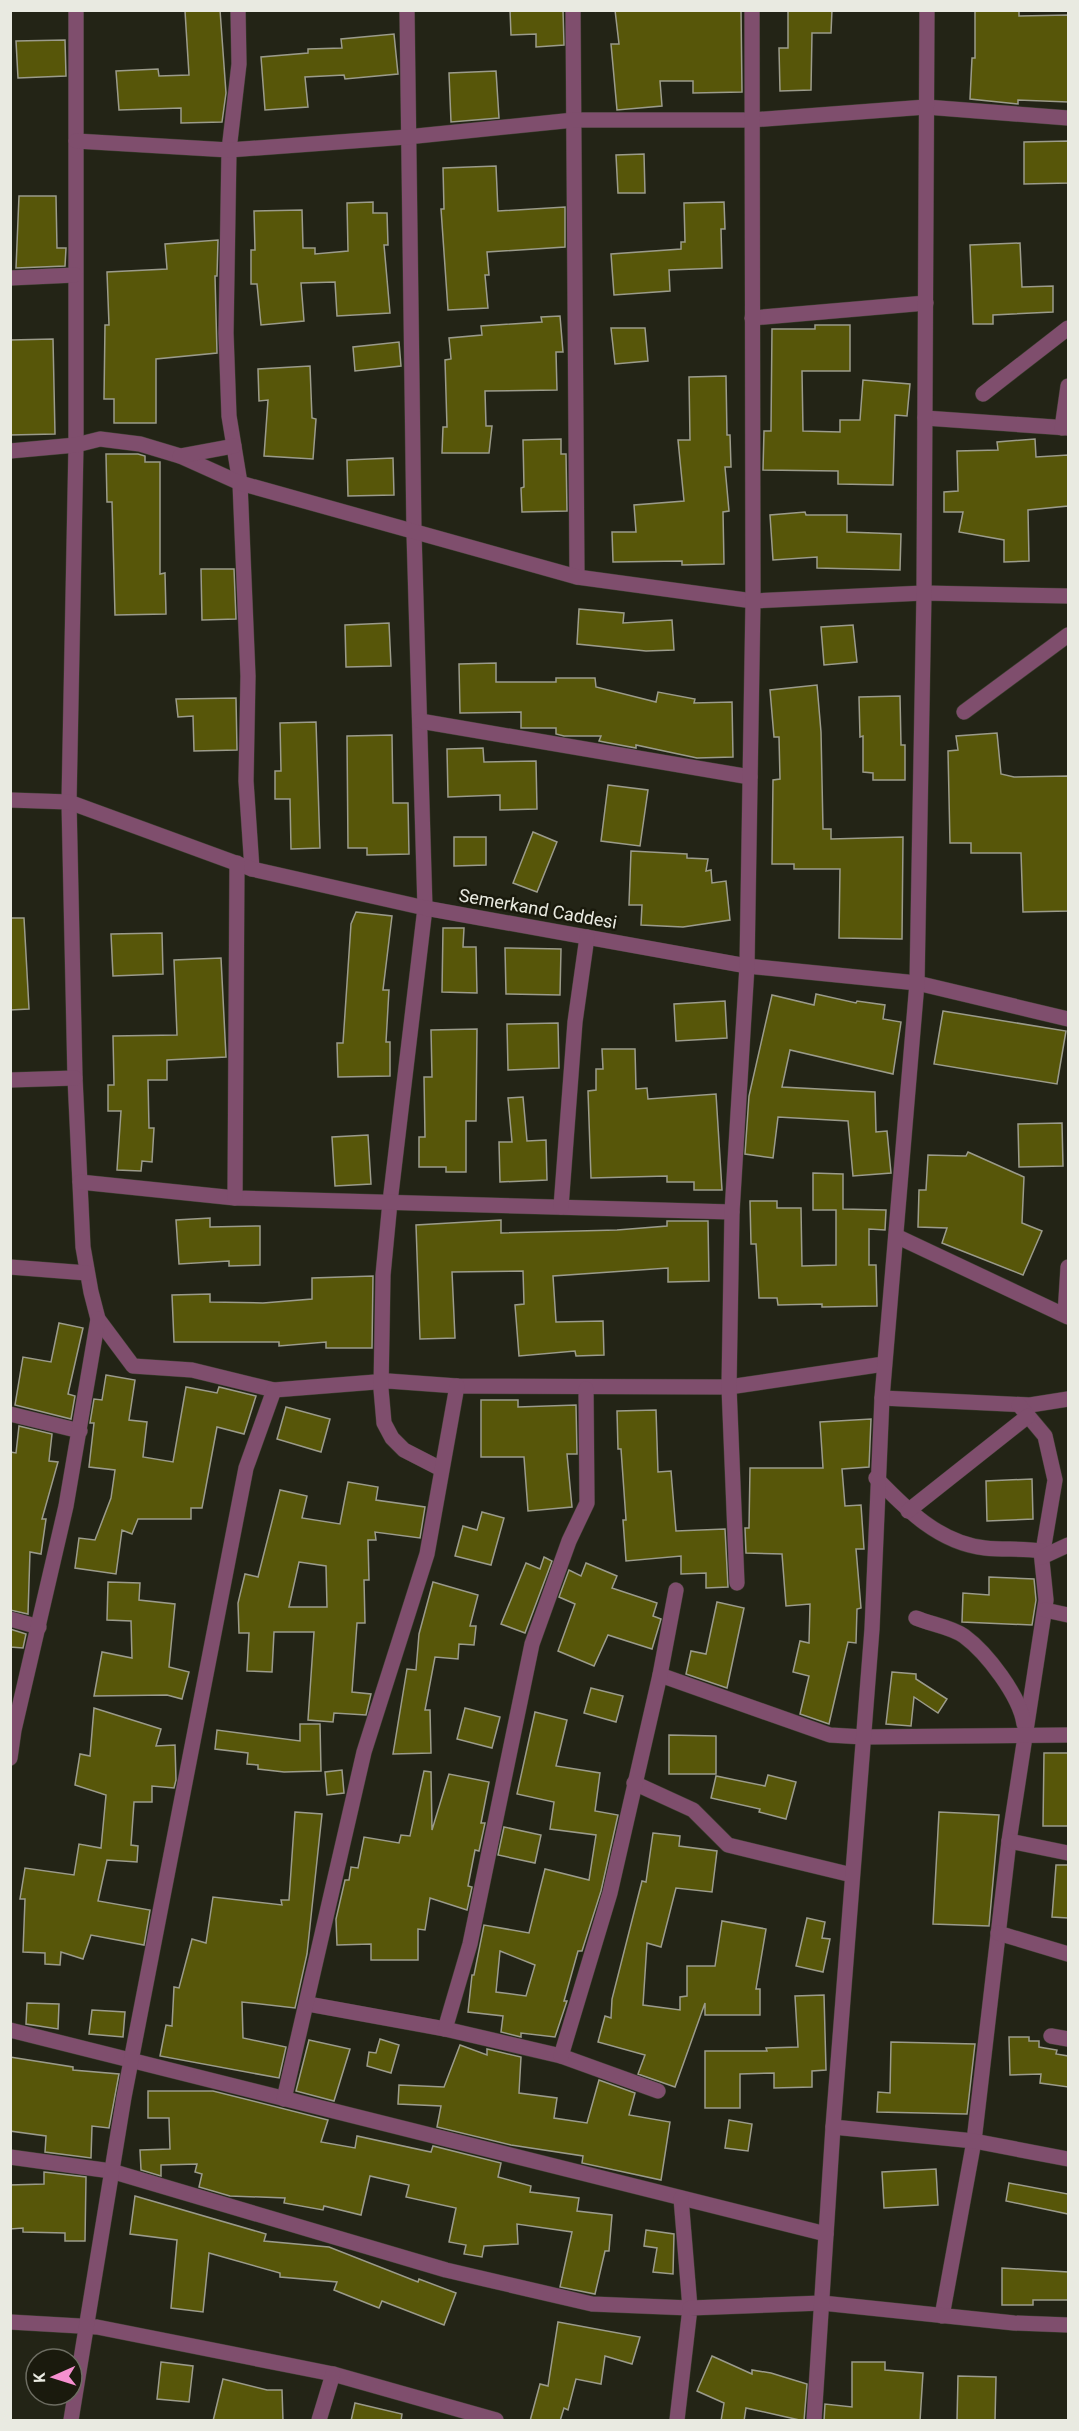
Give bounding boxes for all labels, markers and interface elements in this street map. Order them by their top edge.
street label: Semerkand Caddesi [457,884,619,933]
north arrow [24,2347,84,2407]
text: K [30,2371,49,2383]

